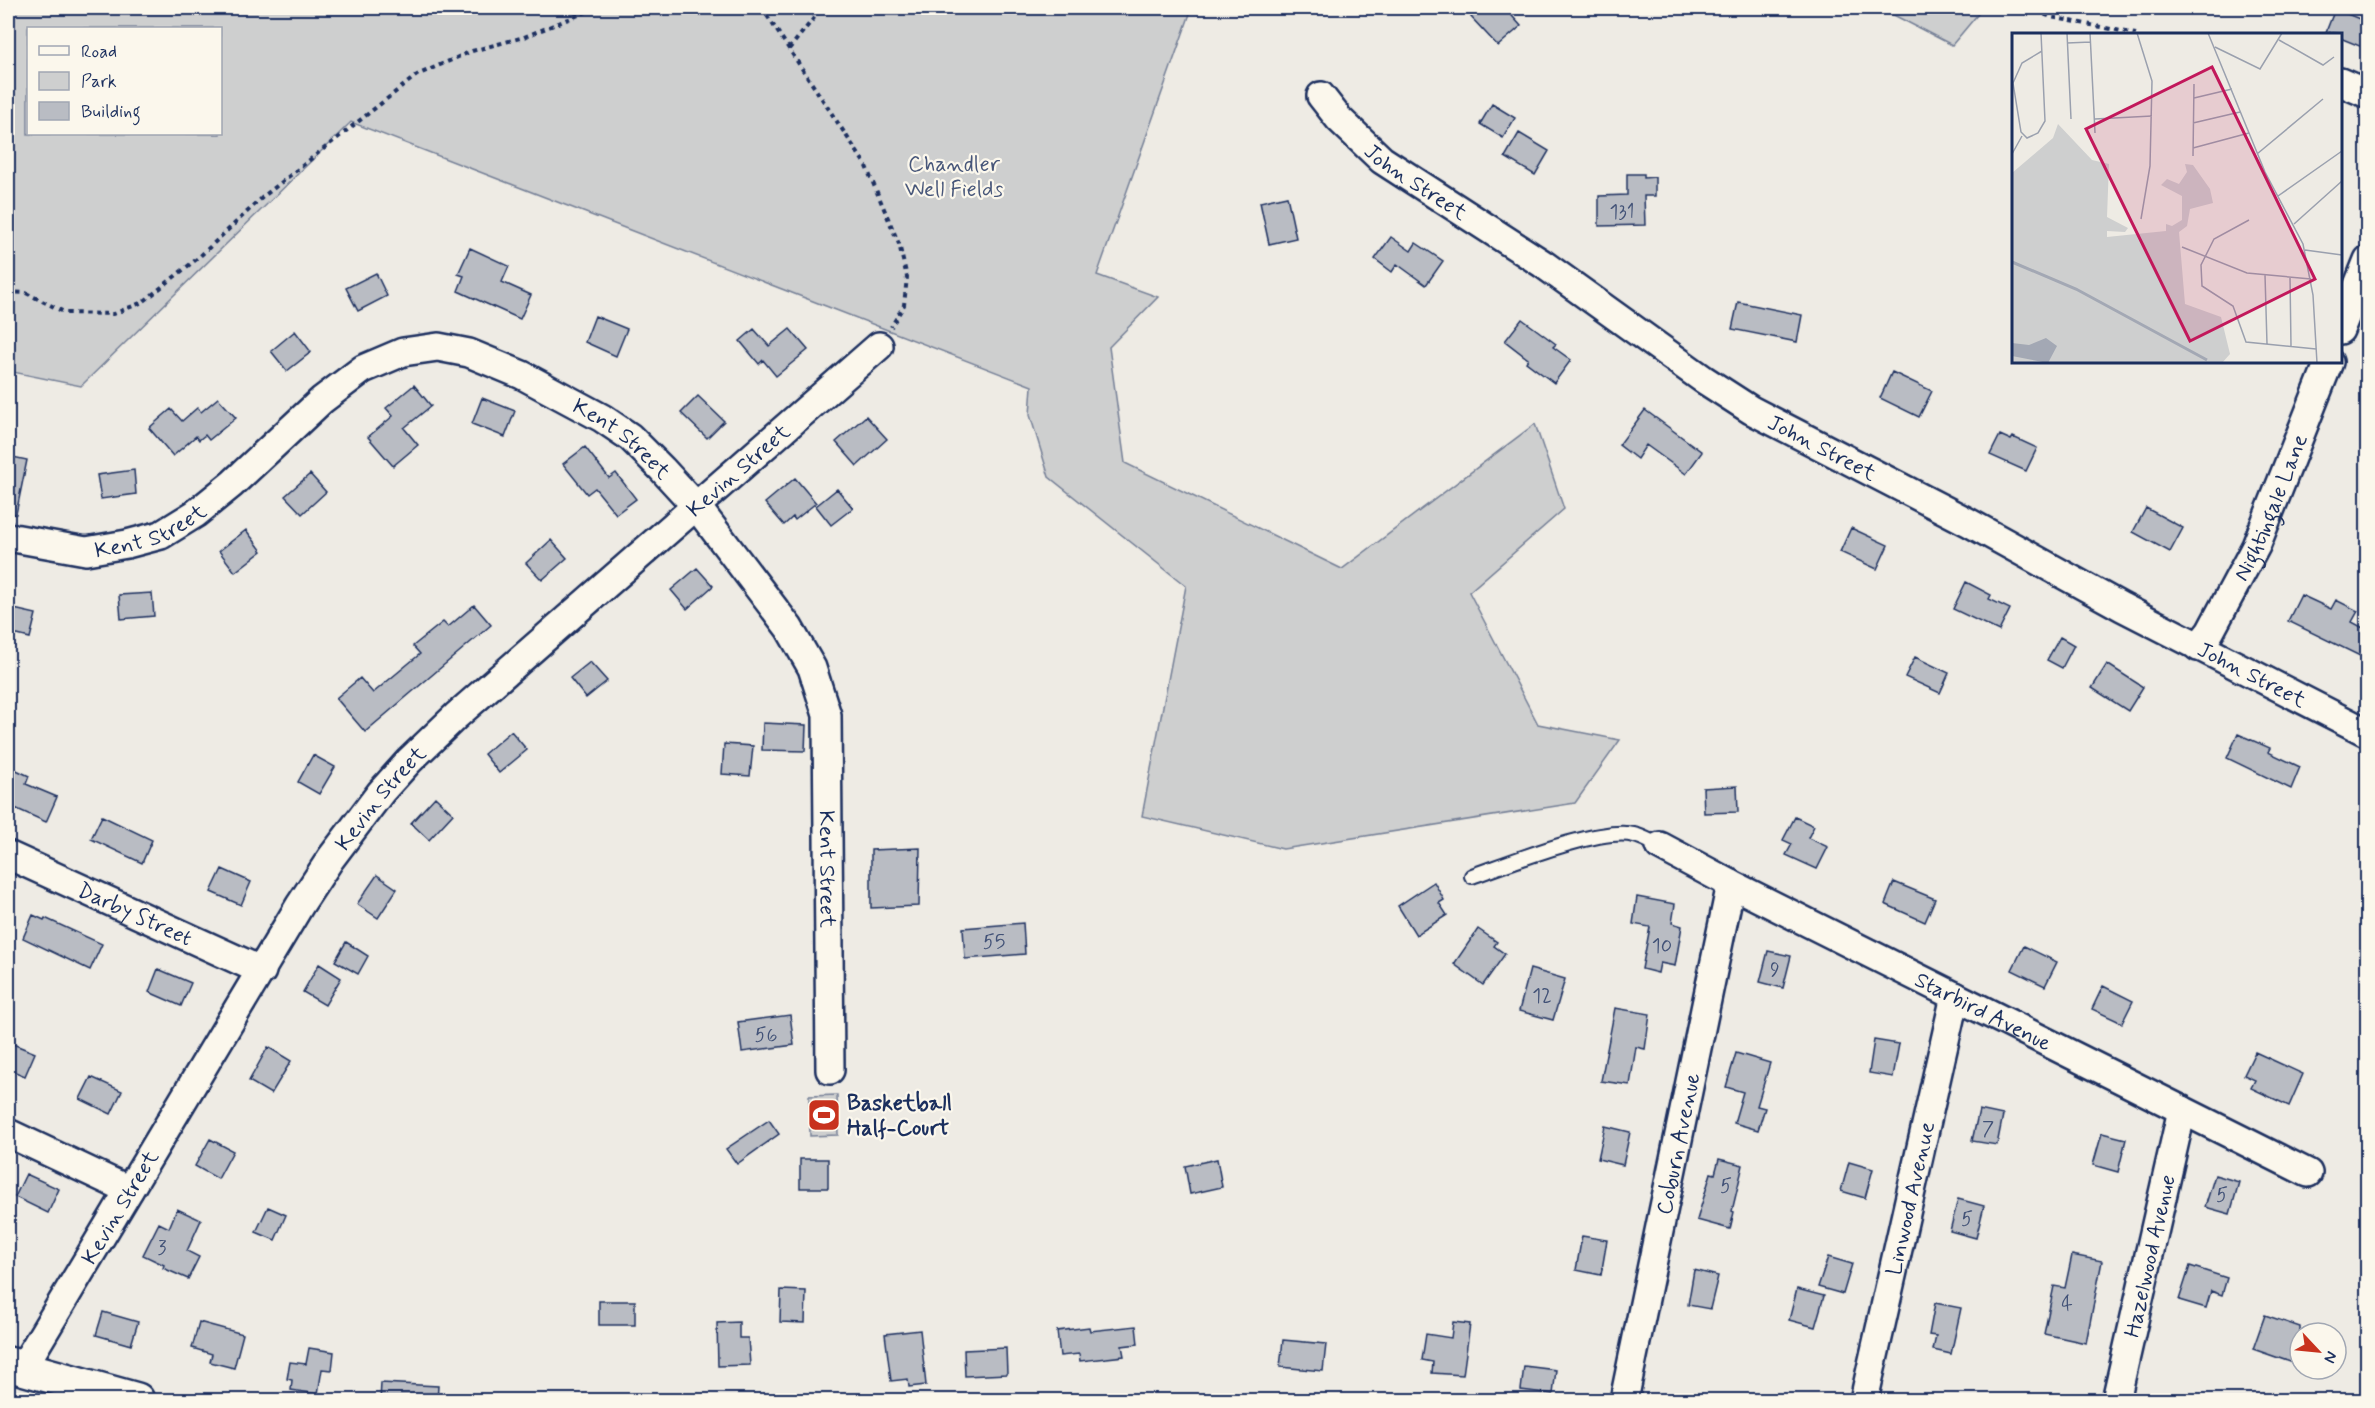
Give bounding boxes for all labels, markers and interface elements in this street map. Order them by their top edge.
legend [27,27,222,135]
inset map [2012,33,2342,363]
text: Road [81,40,117,64]
text: Park [81,70,117,94]
text: Building [81,100,141,126]
street label: John Street [1357,138,1472,227]
park label: Chandler Well Fields [905,151,1004,204]
house number: 131 [1609,199,1635,226]
street label: Kent Street [567,393,676,486]
street label: John Street [1763,409,1881,488]
street label: Kevin Street [681,418,797,524]
street label: Nightingale Lane [2228,430,2315,586]
street label: Kent Street [93,498,213,565]
street label: John Street [2192,636,2311,715]
street label: Kevin Street [330,740,433,857]
street label: Kent Street [812,810,841,928]
street label: Darby Street [73,877,196,953]
house number: 55 [983,929,1005,956]
house number: 10 [1652,933,1672,960]
house number: 9 [1770,957,1780,984]
street label: Starbird Avenue [1910,966,2056,1058]
house number: 12 [1532,983,1552,1010]
house number: 56 [754,1022,778,1049]
street label: Coburn Avenue [1651,1070,1708,1217]
place label: Basketball Half-Court [847,1090,952,1143]
sports icon: Basketball Half-Court [806,1097,842,1133]
house number: 7 [1982,1116,1994,1143]
street label: Linwood Avenue [1881,1119,1942,1278]
street label: Kevin Street [76,1146,166,1270]
street label: Hazelwood Avenue [2119,1172,2183,1340]
house number: 5 [1720,1173,1732,1200]
house number: 5 [2216,1182,2228,1209]
house number: 5 [1961,1206,1973,1233]
house number: 3 [157,1235,167,1262]
house number: 4 [2061,1291,2073,1318]
north arrow [2288,1321,2348,1381]
text: N [2318,1348,2342,1366]

